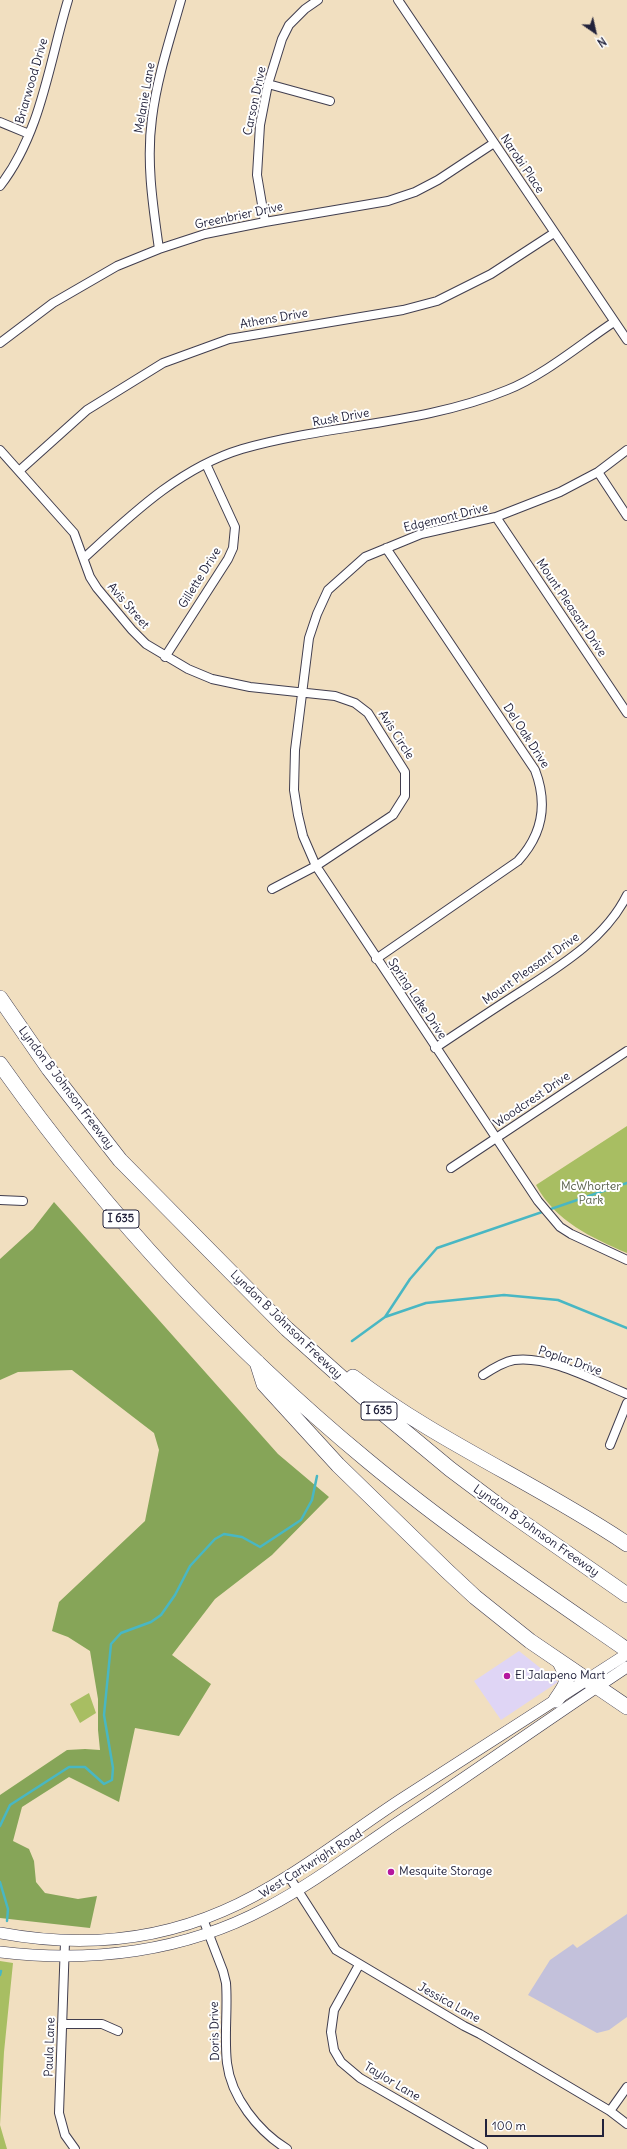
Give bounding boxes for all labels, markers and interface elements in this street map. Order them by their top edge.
north arrow [575,12,615,52]
text: N [595,34,609,50]
street label: Briarwood Drive [13,37,51,125]
street label: Melanie Lane [132,62,158,134]
street label: Carson Drive [241,65,269,137]
street label: Narobi Place [497,132,547,196]
street label: Greenbrier Drive [194,200,284,232]
street label: Athens Drive [239,306,309,332]
street label: Rusk Drive [311,406,371,430]
street label: Edgemont Drive [402,501,490,535]
street label: Gillette Drive [176,545,224,611]
street label: Mount Pleasant Drive [533,556,609,660]
street label: Avis Street [104,580,152,632]
street label: Del Oak Drive [500,701,552,771]
street label: Avis Circle [375,708,417,762]
street label: Mount Pleasant Drive [480,930,582,1008]
street label: Spring Lake Drive [385,956,449,1042]
street label: Lyndon B Johnson Freeway [15,1024,117,1152]
street label: Woodcrest Drive [491,1069,573,1131]
park label: McWhorter Park [561,1180,621,1208]
road number: I 635 [103,1210,139,1228]
street label: Lyndon B Johnson Freeway [227,1268,345,1382]
street label: Poplar Drive [536,1343,604,1379]
road number: I 635 [361,1402,397,1420]
street label: Lyndon B Johnson Freeway [470,1482,602,1580]
place label: El Jalapeno Mart [515,1669,605,1683]
marker: El Jalapeno Mart [502,1671,512,1681]
street label: West Cartwright Road [257,1827,365,1901]
place label: Mesquite Storage [399,1865,492,1879]
marker: Mesquite Storage [386,1867,396,1877]
street label: Jessica Lane [416,1980,482,2026]
street label: Doris Drive [207,2001,223,2061]
street label: Paula Lane [42,2017,58,2077]
street label: Taylor Lane [361,2060,423,2104]
scale bar [487,2111,606,2137]
text: 100 m [492,2118,526,2133]

